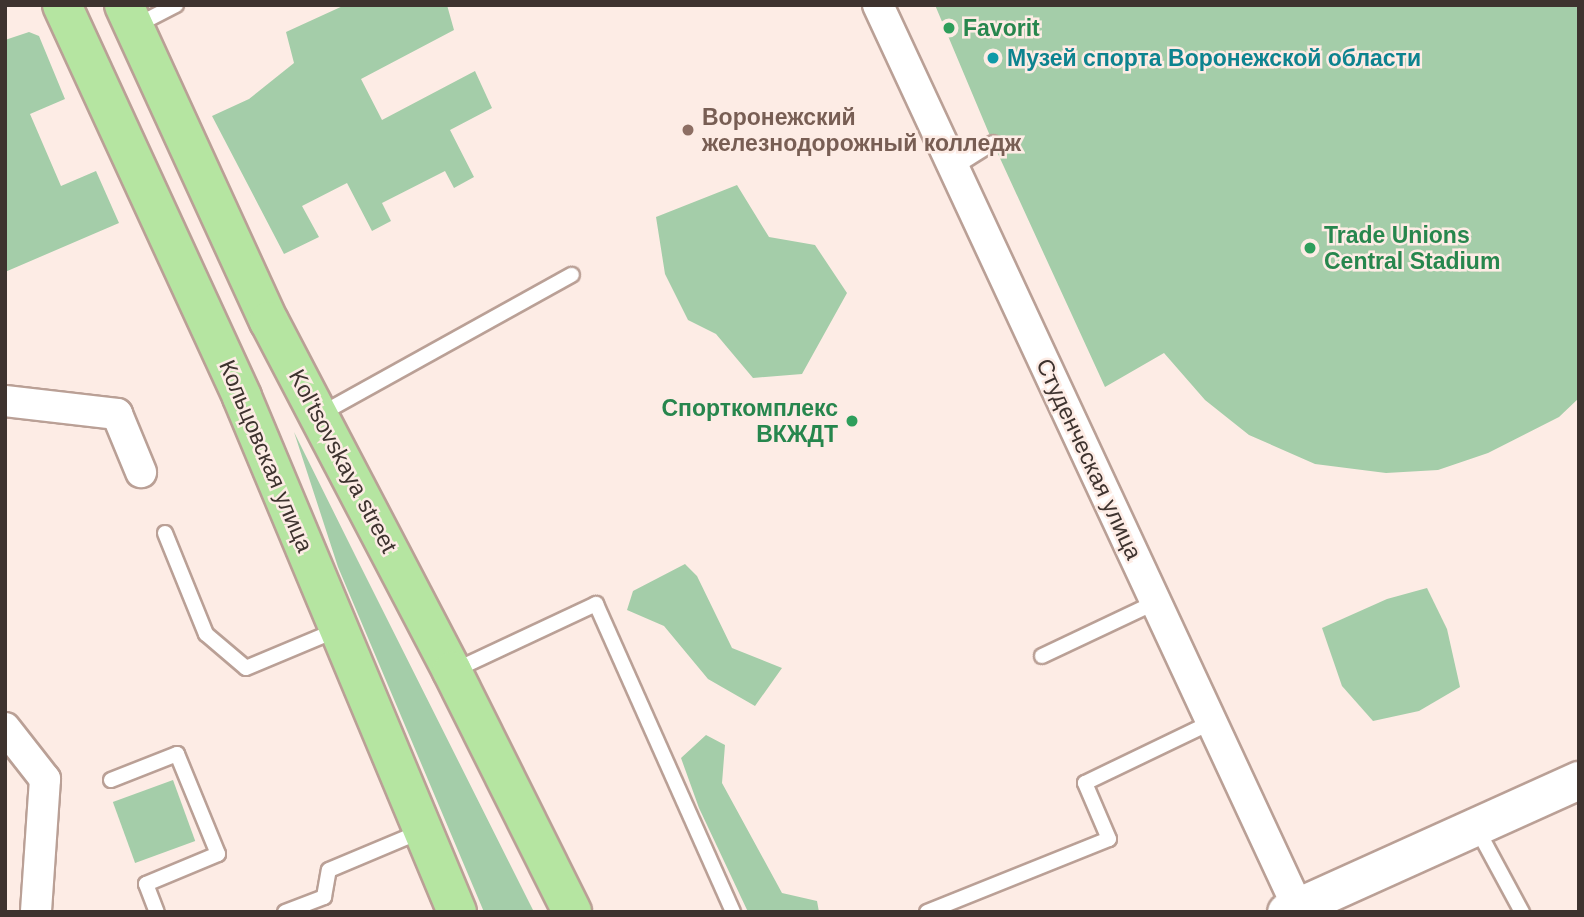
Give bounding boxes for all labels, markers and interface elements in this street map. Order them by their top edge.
place label: Favorit [963,14,1040,42]
marker: Favorit [941,20,957,36]
place label: Музей спорта Воронежской области [1007,44,1421,72]
marker: Музей спорта Воронежской области [985,50,1001,66]
place label: Воронежский железнодорожный колледж [702,103,1021,157]
marker: Воронежский железнодорожный колледж [680,122,696,138]
place label: Trade Unions Central Stadium [1324,221,1500,275]
marker: Trade Unions Central Stadium [1302,240,1318,256]
street label: Студенческая улица [1030,354,1148,564]
street label: Кольцовская улица [213,356,319,556]
street label: Kol'tsovskaya street [283,365,403,557]
place label: Спорткомплекс ВКЖДТ [661,394,838,448]
marker: Спорткомплекс ВКЖДТ [844,413,860,429]

